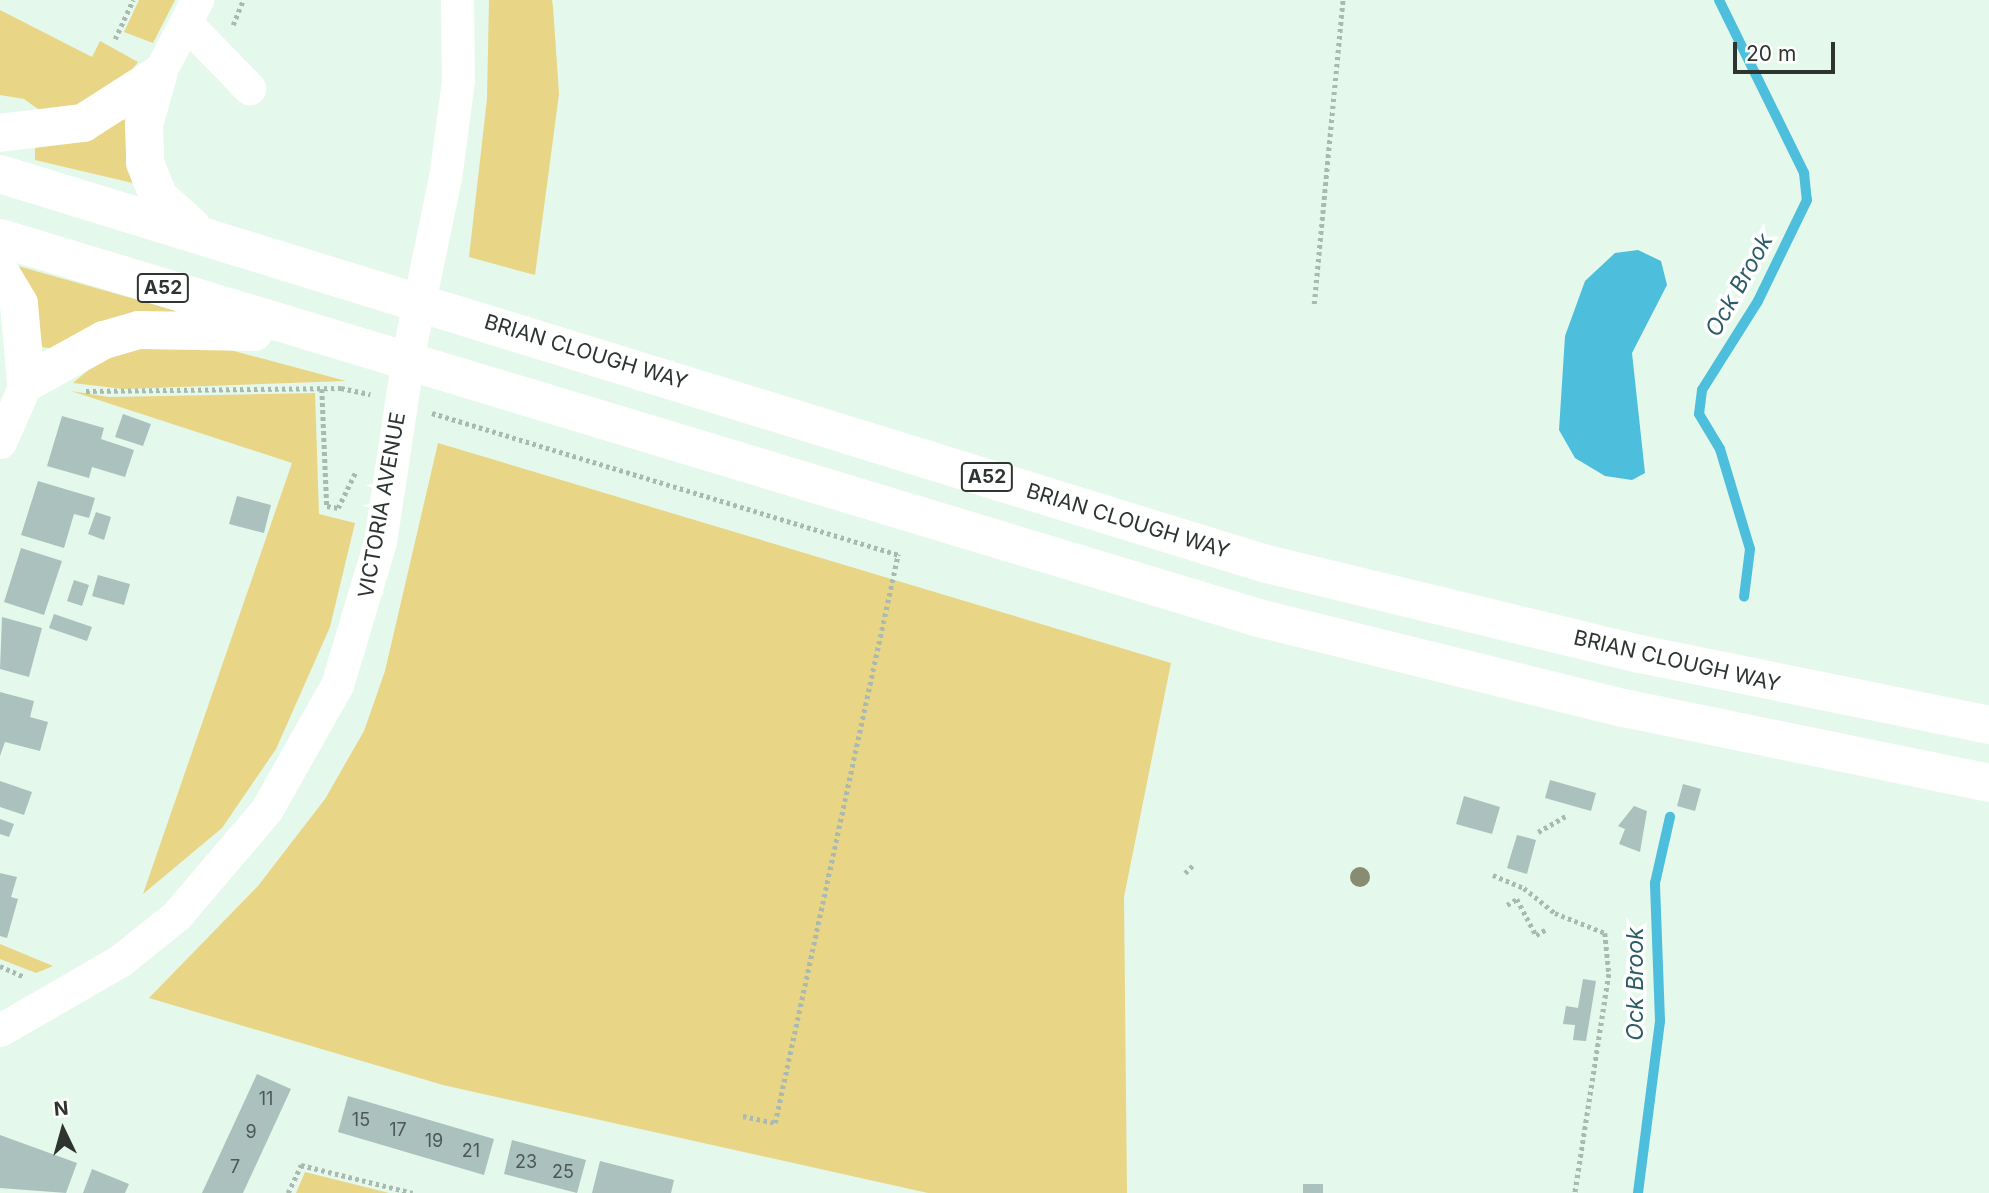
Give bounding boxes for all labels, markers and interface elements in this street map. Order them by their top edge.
scale bar [1737,28,1839,72]
text: 20 m [1746,41,1796,66]
water label: Ock Brook [1699,229,1779,341]
road number: A52 [137,272,189,304]
street label: BRIAN CLOUGH WAY [481,309,691,395]
street label: VICTORIA AVENUE [353,410,411,600]
road number: A52 [961,462,1013,492]
street label: BRIAN CLOUGH WAY [1023,478,1233,564]
street label: BRIAN CLOUGH WAY [1571,625,1783,697]
water label: Ock Brook [1621,927,1649,1041]
house number: 11 [259,1088,273,1110]
north arrow [28,1095,98,1165]
text: N [53,1096,69,1121]
house number: 15 [352,1109,370,1131]
house number: 17 [389,1119,407,1141]
house number: 9 [245,1121,257,1143]
house number: 19 [425,1130,443,1152]
house number: 21 [462,1140,480,1162]
house number: 23 [515,1151,537,1173]
house number: 7 [230,1156,240,1178]
house number: 25 [552,1161,574,1183]

